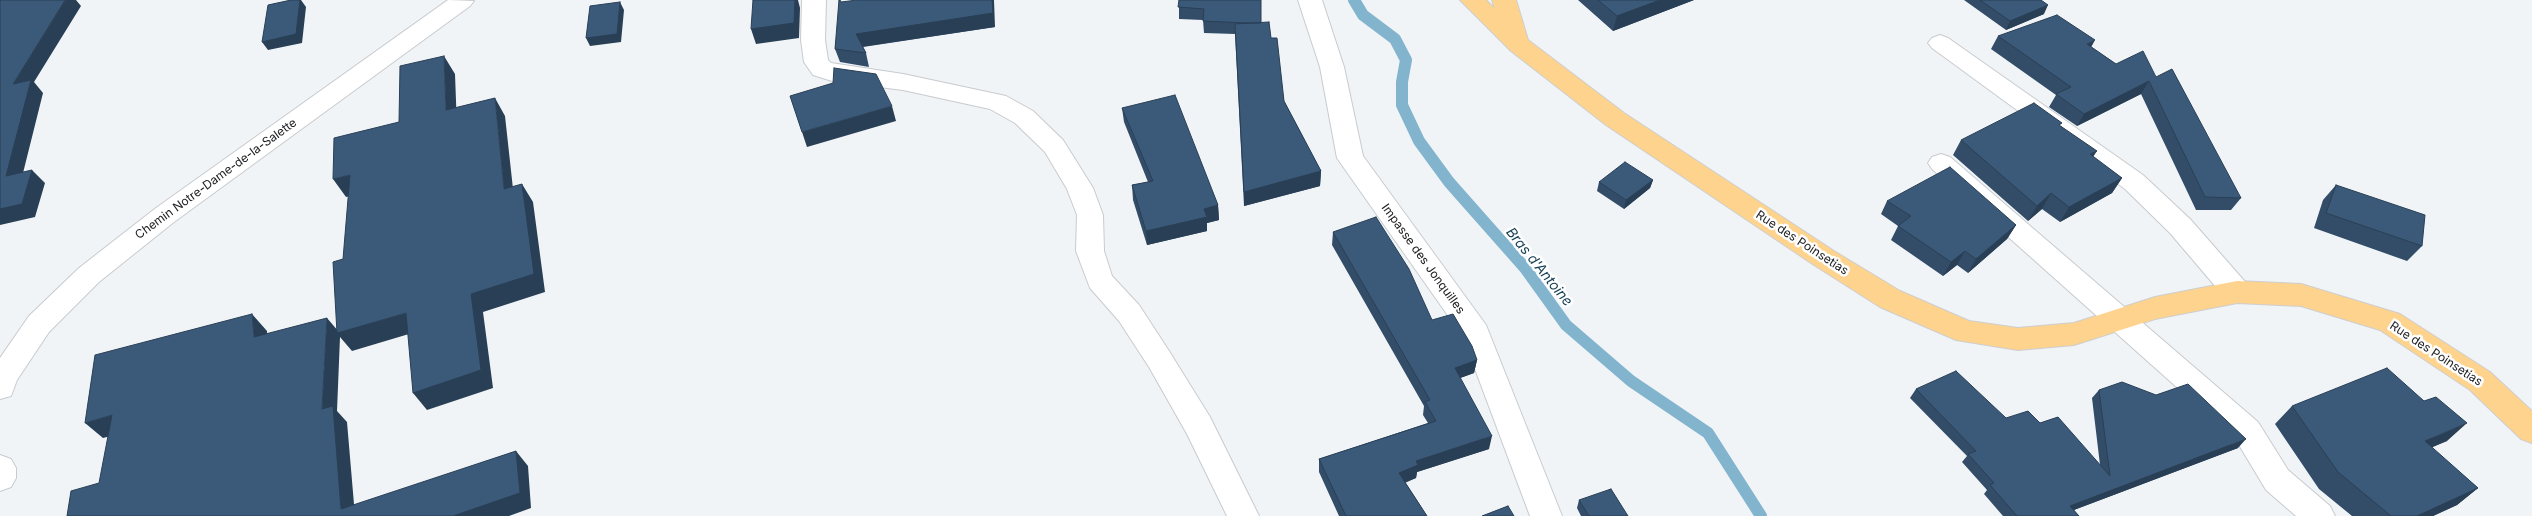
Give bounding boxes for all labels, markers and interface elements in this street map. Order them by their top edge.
street label: Chemin Notre-Dame-de-la-Salette [132,116,300,242]
street label: Impasse des Jonquilles [1378,201,1468,317]
street label: Rue des Poinsetias [1753,208,1851,278]
water label: Bras d'Antoine [1502,224,1576,310]
street label: Rue des Poinsetias [2387,319,2485,389]

